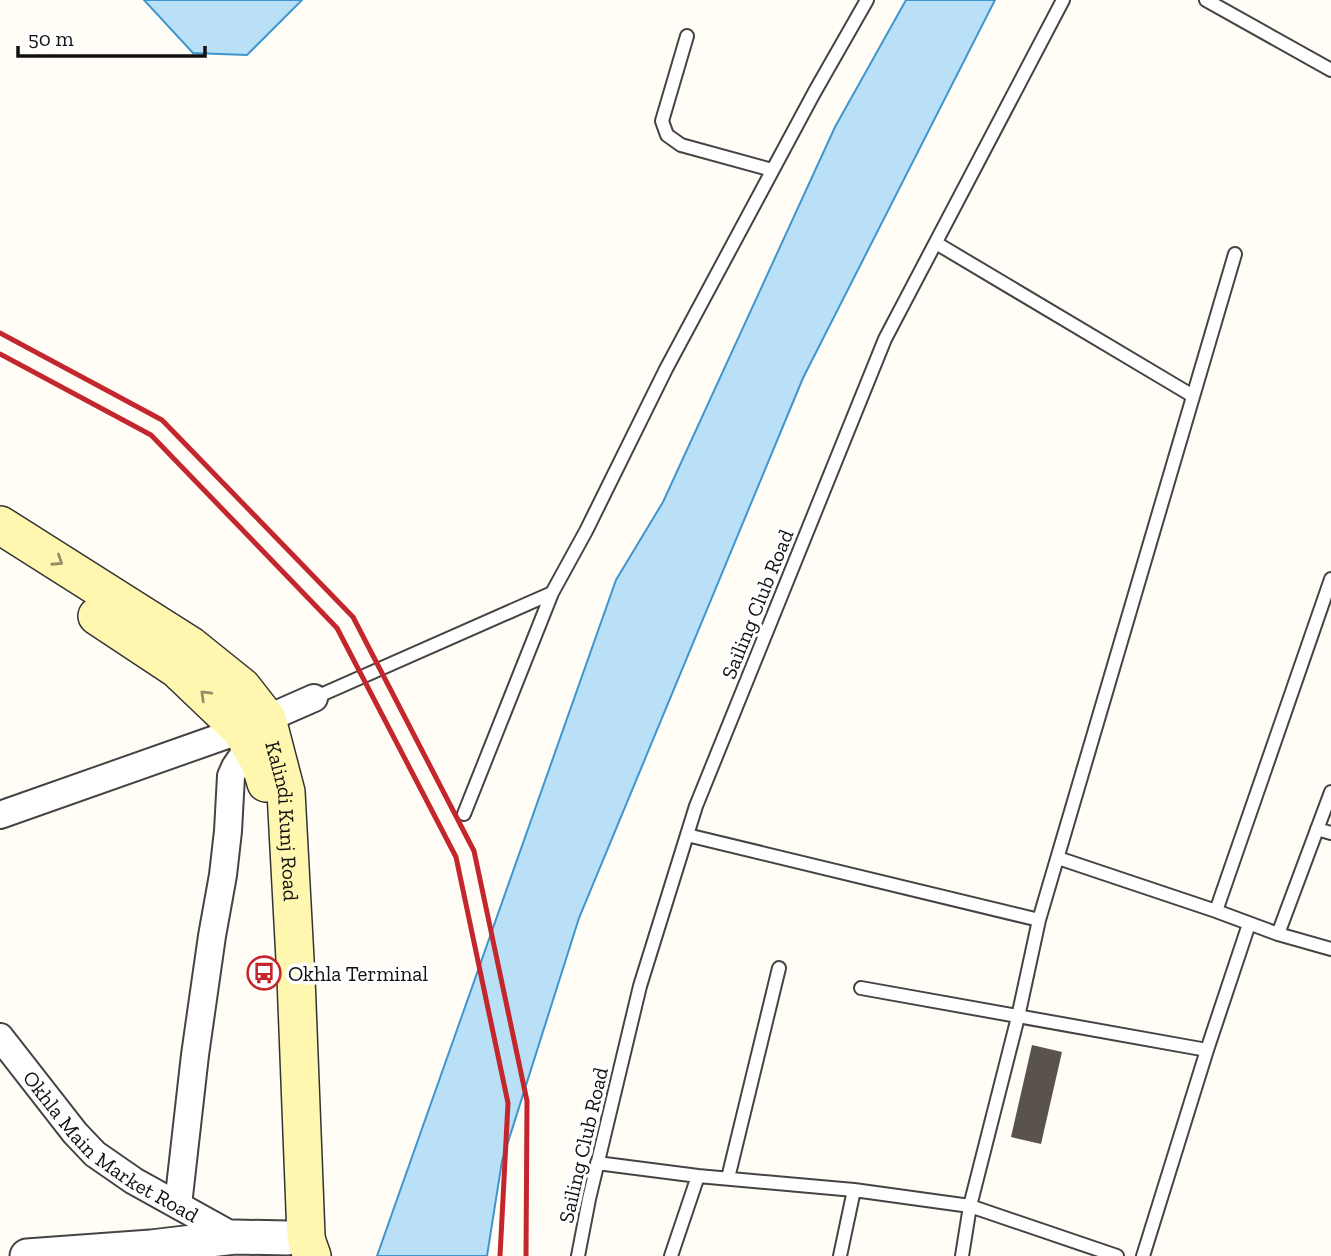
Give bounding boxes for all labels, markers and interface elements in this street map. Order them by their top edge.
scale bar [18,14,205,58]
text: 50 m [28,26,74,51]
street label: Sailing Club Road [716,525,799,682]
one-way arrow [50,553,63,566]
one-way arrow [200,691,213,704]
street label: Kalindi Kunj Road [261,738,304,902]
bus stop icon: Okhla Terminal [245,954,283,992]
place label: Okhla Terminal [288,961,428,986]
street label: Sailing Club Road [553,1064,613,1225]
street label: Okhla Main Market Road [18,1065,204,1227]

